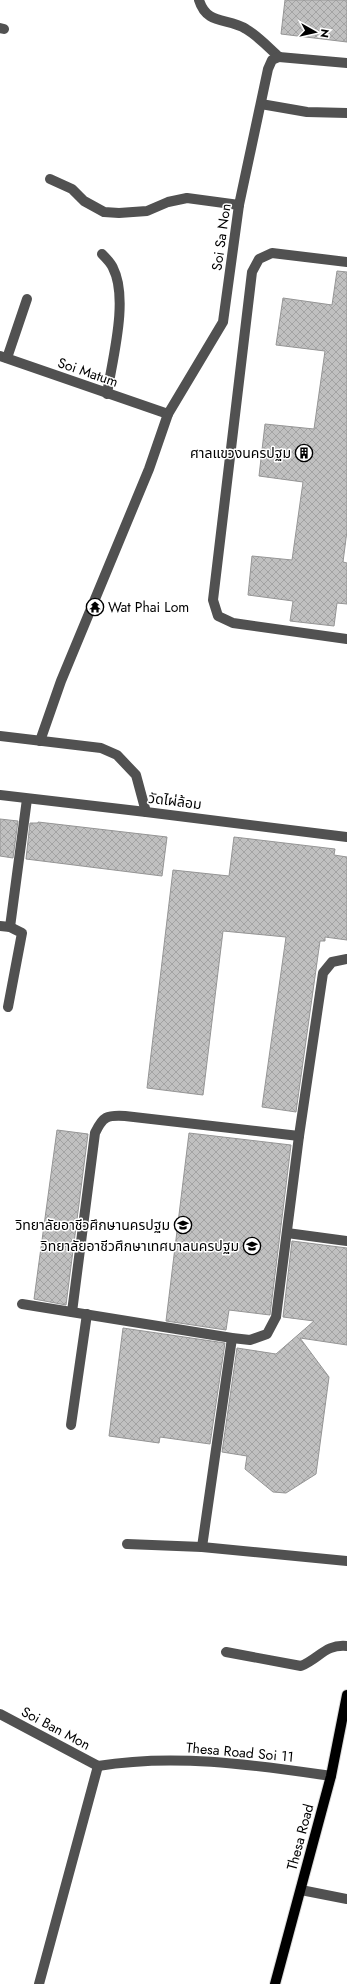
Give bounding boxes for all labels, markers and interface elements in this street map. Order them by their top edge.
north arrow [295,12,335,52]
text: N [316,28,333,39]
street label: Soi Sa Non [206,202,236,272]
street label: Soi Matum [55,352,121,392]
place label: ศาลแขวงนครปฐม [190,443,291,463]
building icon: ศาลแขวงนครปฐม [294,443,314,463]
temple icon: Wat Phai Lom [85,597,105,617]
place label: Wat Phai Lom [108,597,189,617]
street label: วัดไผ่ล้อม [147,788,203,814]
place label: วิทยาลัยอาชีวศึกษานครปฐม [14,1215,170,1235]
school or university icon: วิทยาลัยอาชีวศึกษานครปฐม [173,1215,193,1235]
place label: วิทยาลัยอาชีวศึกษาเทศบาลนครปฐม [40,1236,239,1256]
school or university icon: วิทยาลัยอาชีวศึกษาเทศบาลนครปฐม [242,1236,262,1256]
street label: Soi Ban Mon [18,1701,94,1755]
street label: Thesa Road Soi 11 [185,1737,295,1767]
street label: Thesa Road [282,1802,318,1872]

